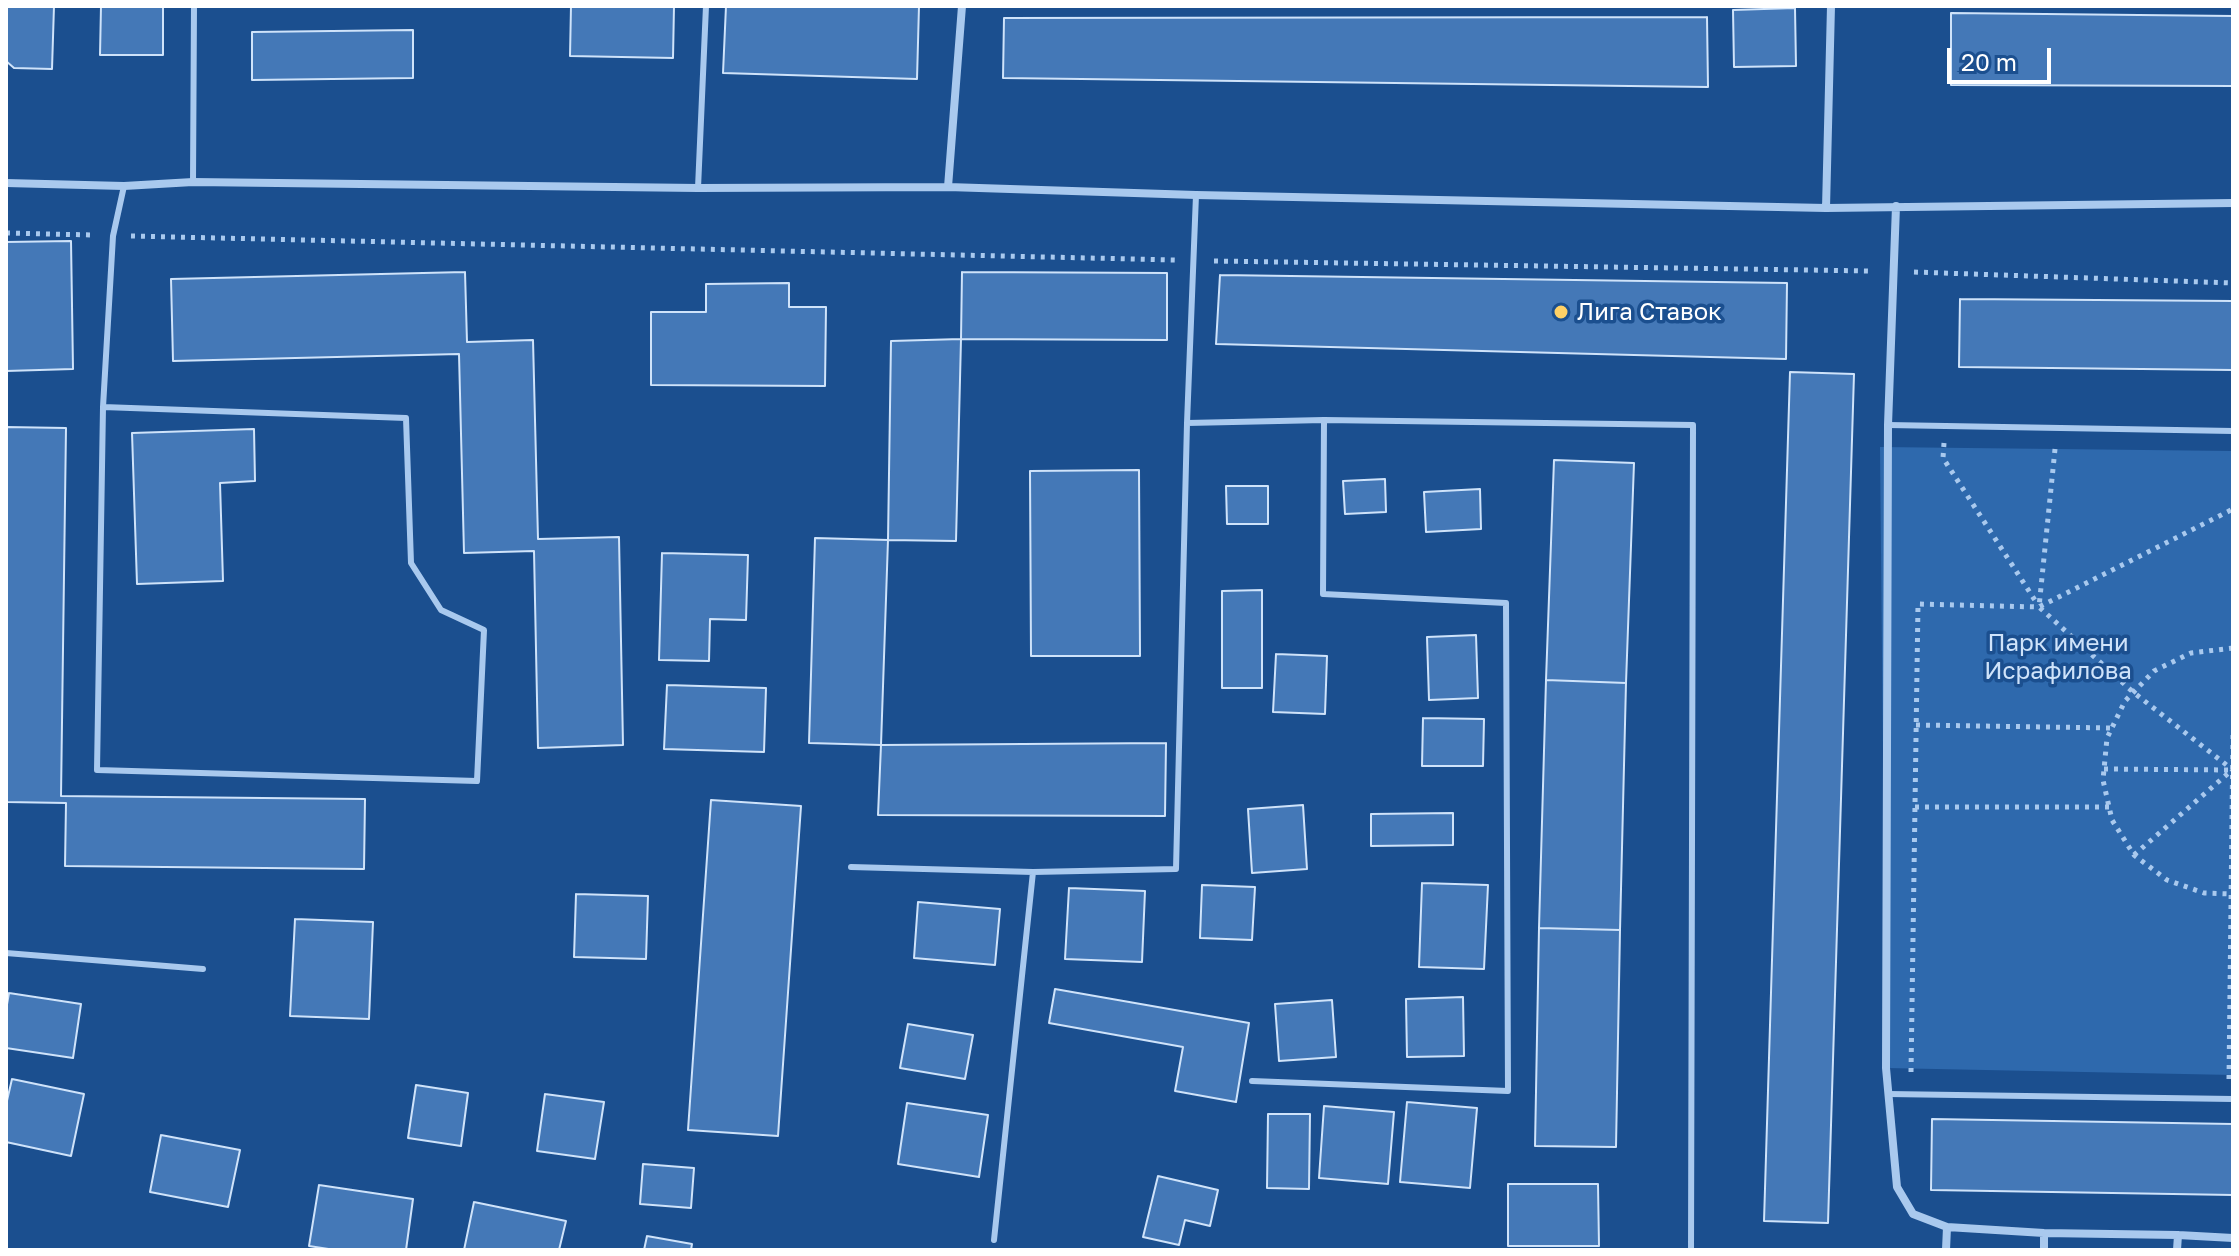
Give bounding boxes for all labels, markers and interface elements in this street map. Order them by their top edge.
scale bar [1951,32,2055,82]
text: 20 m [1961,47,2017,76]
place label: Лига Ставок [1577,298,1722,326]
marker: Лига Ставок [1552,303,1570,321]
park label: Парк имени Исрафилова [1984,629,2132,685]

